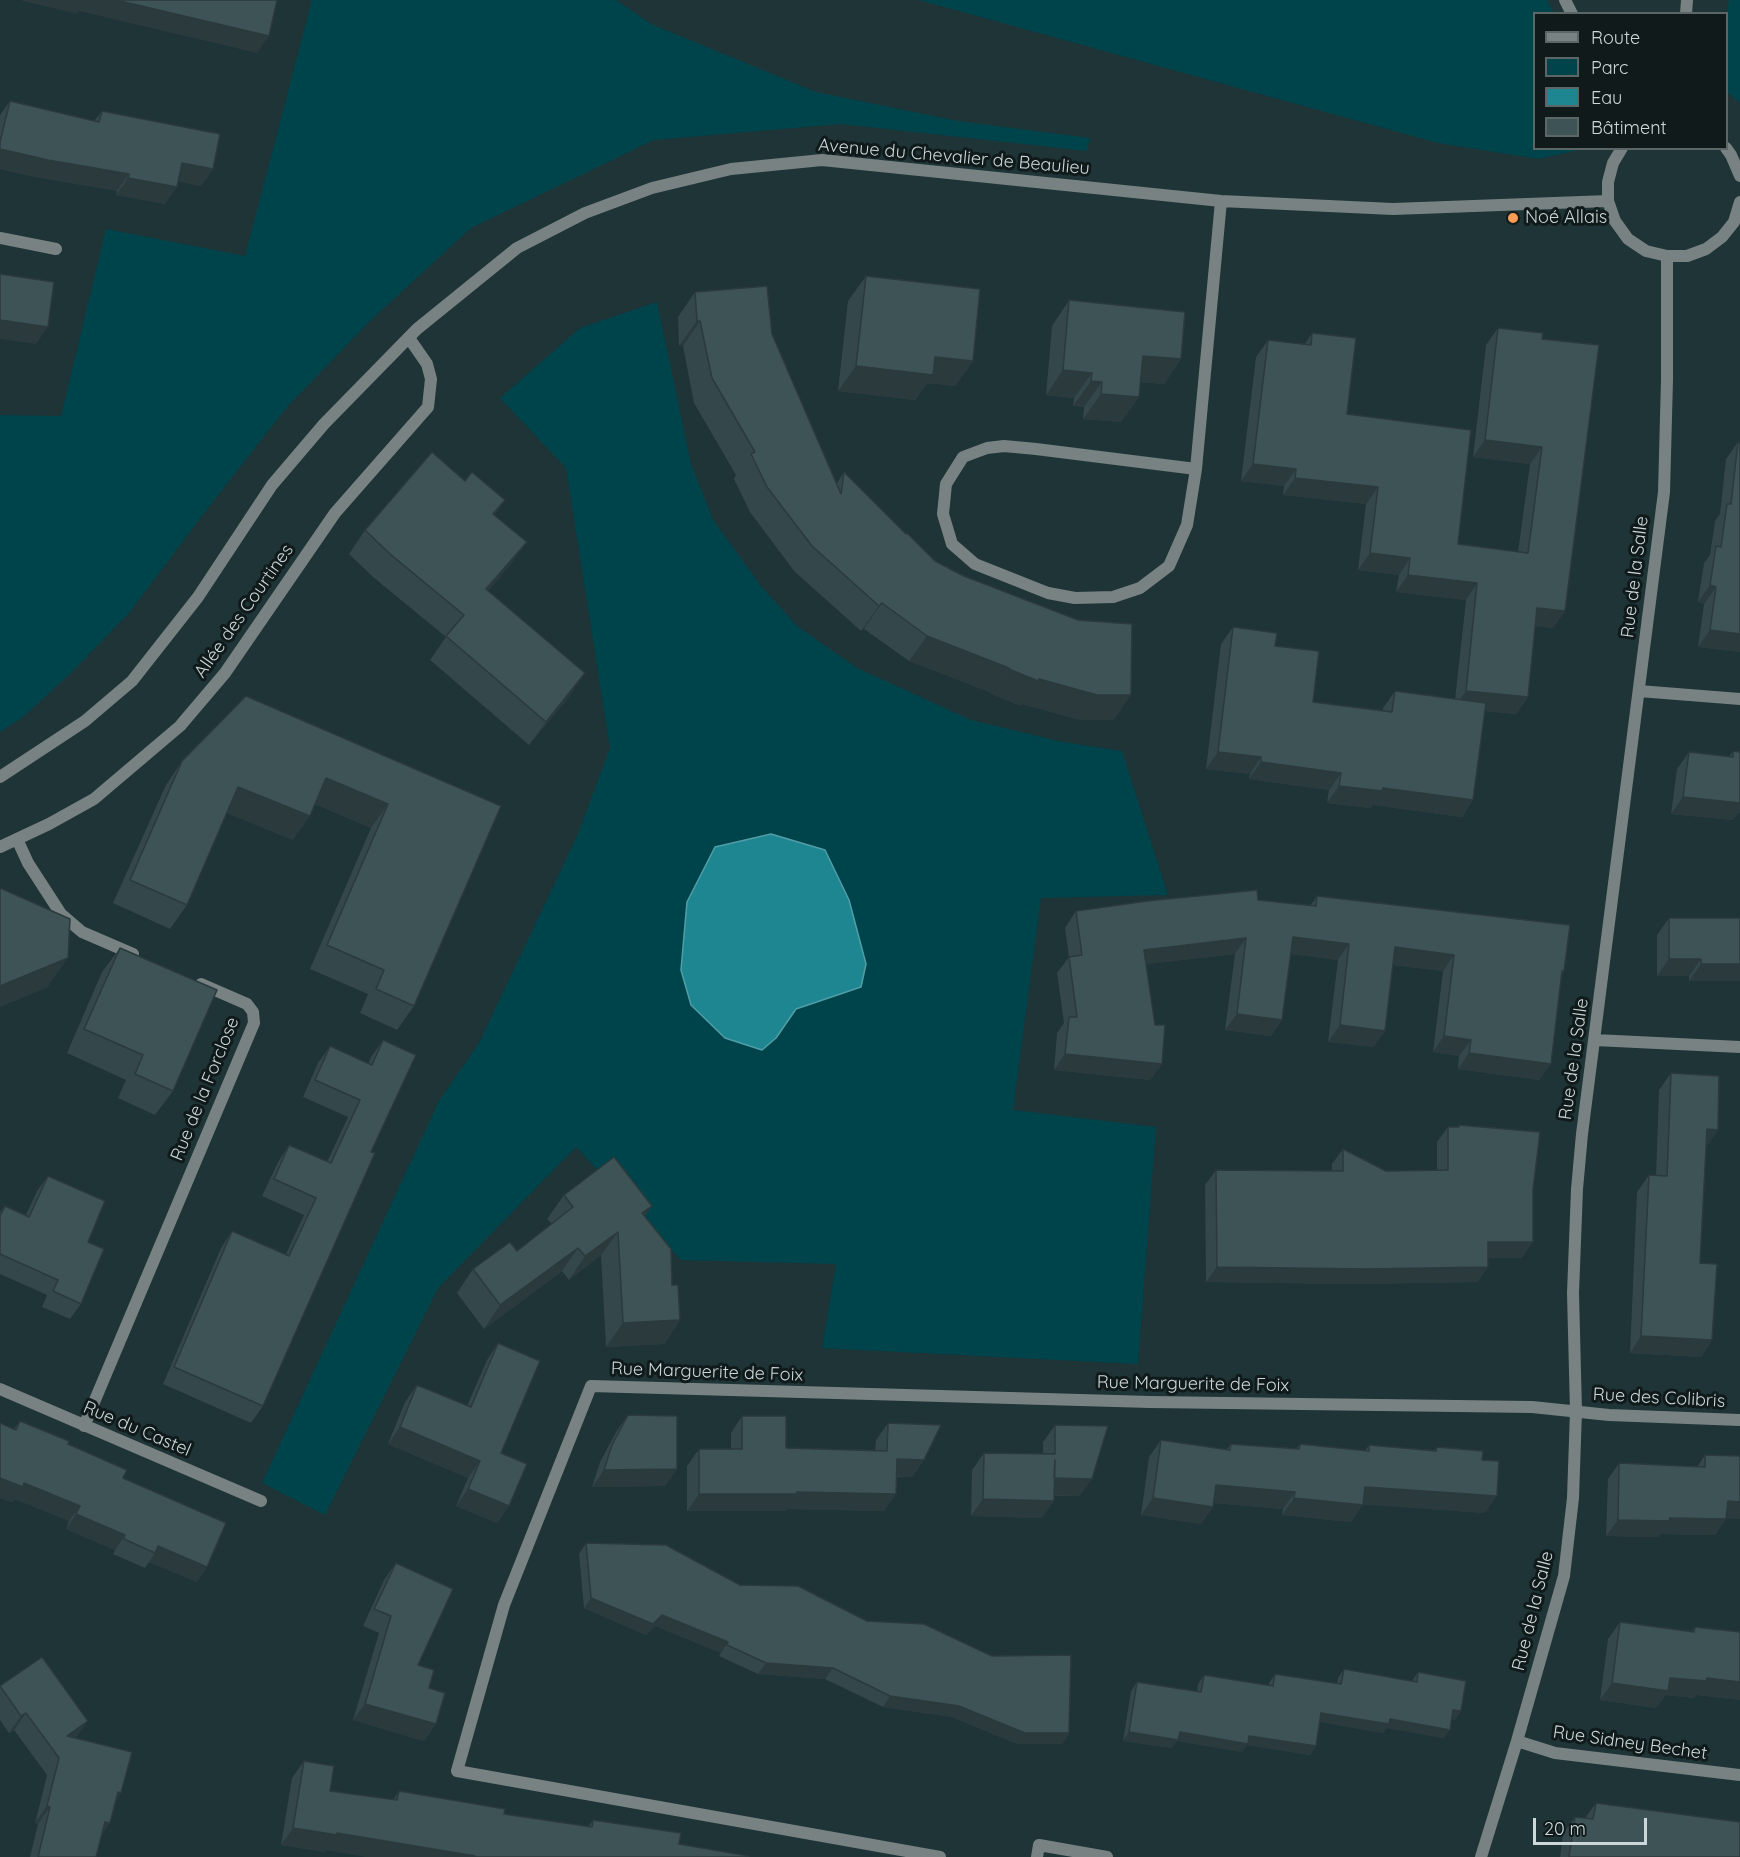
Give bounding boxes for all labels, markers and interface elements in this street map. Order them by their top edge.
legend [1533,12,1728,150]
text: Route [1591,26,1640,49]
text: Parc [1591,56,1628,79]
text: Eau [1591,86,1622,109]
text: Bâtiment [1591,116,1667,139]
street label: Avenue du Chevalier de Beaulieu [817,134,1091,180]
place label: Noé Allais [1525,207,1607,229]
marker: Noé Allais [1506,211,1520,225]
street label: Rue de la Salle [1617,515,1653,639]
street label: Allée des Courtines [190,540,298,682]
street label: Rue de la Salle [1555,997,1593,1121]
street label: Rue de la Forclose [166,1014,244,1164]
street label: Rue Marguerite de Foix [610,1358,804,1386]
street label: Rue Marguerite de Foix [1097,1372,1289,1396]
street label: Rue des Colibris [1592,1384,1726,1412]
street label: Rue du Castel [80,1397,194,1461]
street label: Rue de la Salle [1508,1549,1558,1673]
street label: Rue Sidney Bechet [1552,1721,1708,1765]
scale bar [1536,1806,1650,1844]
text: 20 m [1544,1817,1586,1840]

